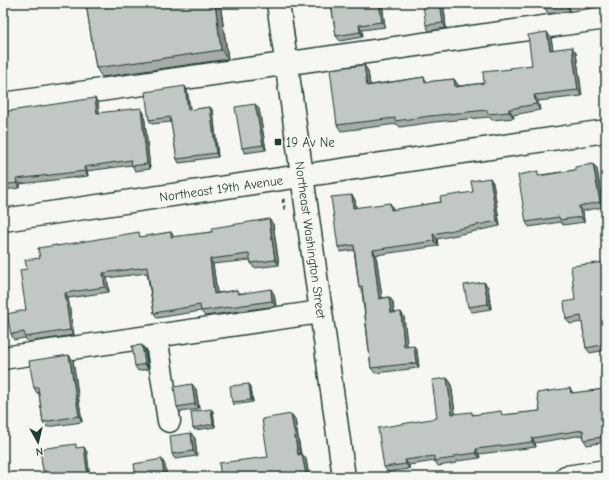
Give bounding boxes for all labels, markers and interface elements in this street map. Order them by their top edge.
place label: 19 Av Ne [286,135,335,150]
marker: 19 Av Ne [273,137,283,147]
street label: Northeast Washington Street [292,160,329,321]
street label: Northeast 19th Avenue [158,172,284,205]
north arrow [18,422,58,462]
text: N [35,444,44,458]

